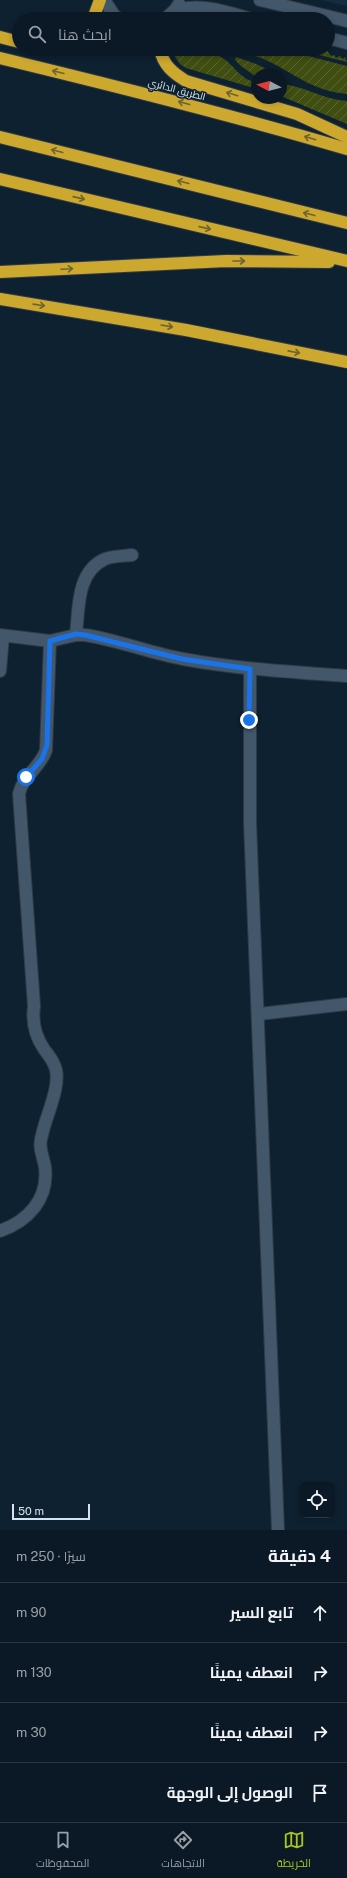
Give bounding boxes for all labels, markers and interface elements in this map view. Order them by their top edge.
search box [12,12,335,56]
icon: search [26,23,48,45]
text: ابحث هنا [58,26,112,43]
one-way arrow [52,67,65,75]
north arrow [251,68,287,104]
street label: الطريق الدائري [146,76,207,104]
one-way arrow [226,90,239,97]
one-way arrow [178,99,191,106]
one-way arrow [303,134,316,141]
one-way arrow [51,147,64,154]
one-way arrow [177,178,190,186]
one-way arrow [72,194,85,202]
one-way arrow [303,209,316,217]
one-way arrow [198,224,211,232]
one-way arrow [232,257,245,265]
one-way arrow [60,265,73,272]
one-way arrow [32,301,45,309]
one-way arrow [160,323,173,331]
one-way arrow [287,348,300,356]
route end [240,711,258,729]
route start [17,768,35,786]
map controls [299,1482,335,1518]
button: locate [299,1482,335,1518]
scale bar [12,1502,90,1521]
text: 50 m [18,1505,44,1517]
text: 4 دقيقة [268,1546,331,1566]
text: سيرًا · 250 m [16,1549,86,1564]
icon: ahead [309,1602,331,1624]
text: تابع السير [230,1604,293,1621]
text: 90 m [16,1605,46,1620]
icon: right [309,1662,331,1684]
text: انعطف يمينًا [210,1664,293,1681]
text: 130 m [16,1665,52,1680]
icon: right [309,1722,331,1744]
text: انعطف يمينًا [210,1724,293,1741]
text: 30 m [16,1725,46,1740]
icon: arrive [309,1782,331,1804]
text: الوصول إلى الوجهة [167,1784,293,1801]
tab: المحفوظات [36,1829,89,1873]
tab: الاتجاهات [161,1829,205,1873]
tab: الخريطة [277,1829,311,1873]

